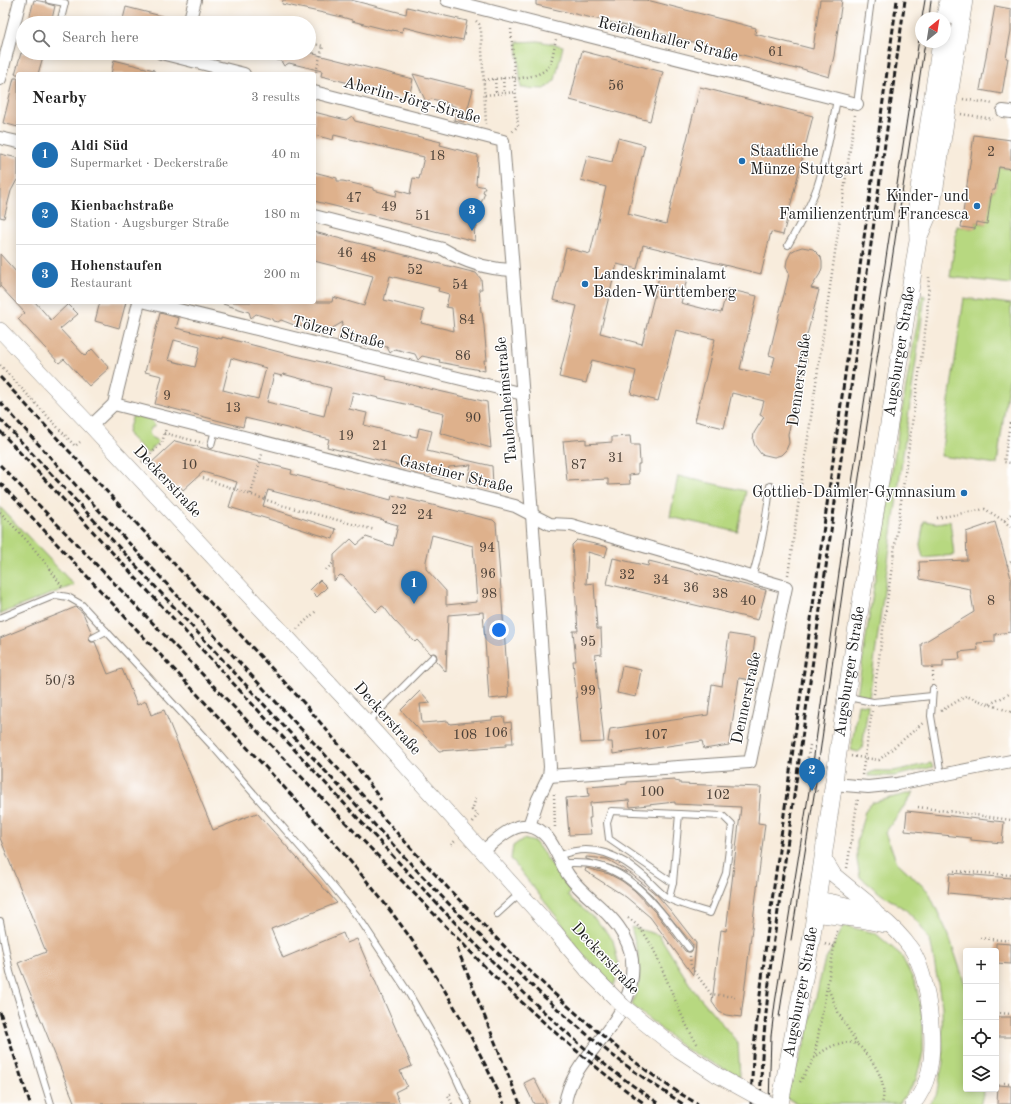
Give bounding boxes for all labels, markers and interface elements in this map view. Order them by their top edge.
north arrow [915,12,951,48]
street label: Reichenhaller Straße [596,15,740,65]
search box [16,16,316,60]
icon: search [30,27,52,49]
text: Search here [62,31,139,46]
house number: 61 [768,45,784,59]
street label: Aberlin-Jörg-Straße [342,75,482,127]
house number: 56 [608,79,624,93]
text: Nearby [32,90,87,107]
text: 3 results [251,91,300,104]
text: Aldi Süd [70,139,128,154]
place label: Staatliche Münze Stuttgart [750,144,864,178]
house number: 2 [987,145,995,159]
text: 1 [41,148,49,161]
text: 40 m [271,148,300,161]
house number: 18 [429,149,445,163]
marker: Staatliche Münze Stuttgart [737,156,747,166]
text: Supermarket · Deckerstraße [70,157,228,170]
place label: Kinder- und Familienzentrum Francesca [779,189,969,223]
house number: 47 [346,191,362,205]
pin: 3 [459,198,485,231]
text: Kienbachstraße [70,199,174,214]
house number: 49 [381,200,397,214]
marker: Kinder- und Familienzentrum Francesca [972,201,982,211]
text: 2 [41,208,49,221]
text: 180 m [263,208,300,221]
house number: 51 [415,209,431,223]
text: Station · Augsburger Straße [70,217,229,230]
house number: 46 [337,246,353,260]
house number: 48 [360,251,376,265]
text: Hohenstaufen [70,259,162,274]
house number: 52 [407,263,423,277]
place label: Landeskriminalamt Baden-Württemberg [593,267,737,301]
text: 3 [41,268,49,281]
text: 200 m [263,268,300,281]
text: Restaurant [70,277,132,290]
house number: 54 [452,278,468,292]
marker: Landeskriminalamt Baden-Württemberg [580,279,590,289]
street label: Augsburger Straße [882,285,919,418]
house number: 84 [459,313,475,327]
street label: Tölzer Straße [290,314,386,352]
street label: Dennerstraße [786,332,814,428]
street label: Taubenheimstraße [493,336,521,464]
house number: 86 [455,349,471,363]
house number: 9 [163,389,171,403]
house number: 13 [225,401,241,415]
house number: 90 [465,411,481,425]
house number: 19 [338,429,354,443]
house number: 21 [372,439,388,453]
street label: Deckerstraße [130,443,204,521]
house number: 31 [608,451,624,465]
street label: Gasteiner Straße [398,453,514,497]
house number: 10 [181,458,197,472]
house number: 87 [571,458,587,472]
place label: Gottlieb-Daimler-Gymnasium [752,485,956,501]
marker: Gottlieb-Daimler-Gymnasium [959,488,969,498]
house number: 22 [391,503,407,517]
house number: 24 [417,508,433,522]
house number: 94 [479,541,495,555]
house number: 96 [480,567,496,581]
house number: 32 [619,568,635,582]
pin: 1 [401,571,427,604]
house number: 34 [653,573,669,587]
house number: 36 [683,581,699,595]
house number: 98 [481,587,497,601]
house number: 38 [712,587,728,601]
house number: 40 [740,594,756,608]
house number: 8 [987,594,995,608]
street label: Augsburger Straße [832,605,868,738]
your location [489,620,509,640]
house number: 95 [580,635,596,649]
street label: Dennerstraße [729,650,765,746]
house number: 50/3 [45,674,75,688]
street label: Deckerstraße [350,680,424,758]
house number: 99 [580,684,596,698]
house number: 106 [484,726,508,740]
house number: 108 [453,728,477,742]
house number: 107 [644,728,668,742]
pin: 2 [799,758,825,791]
house number: 100 [640,785,664,799]
house number: 102 [706,788,730,802]
street label: Deckerstraße [568,920,642,998]
street label: Augsburger Straße [781,926,821,1059]
map controls [963,948,999,1092]
button: + [963,948,999,984]
button: − [963,984,999,1020]
button: locate [963,1020,999,1056]
button: layers [963,1056,999,1092]

